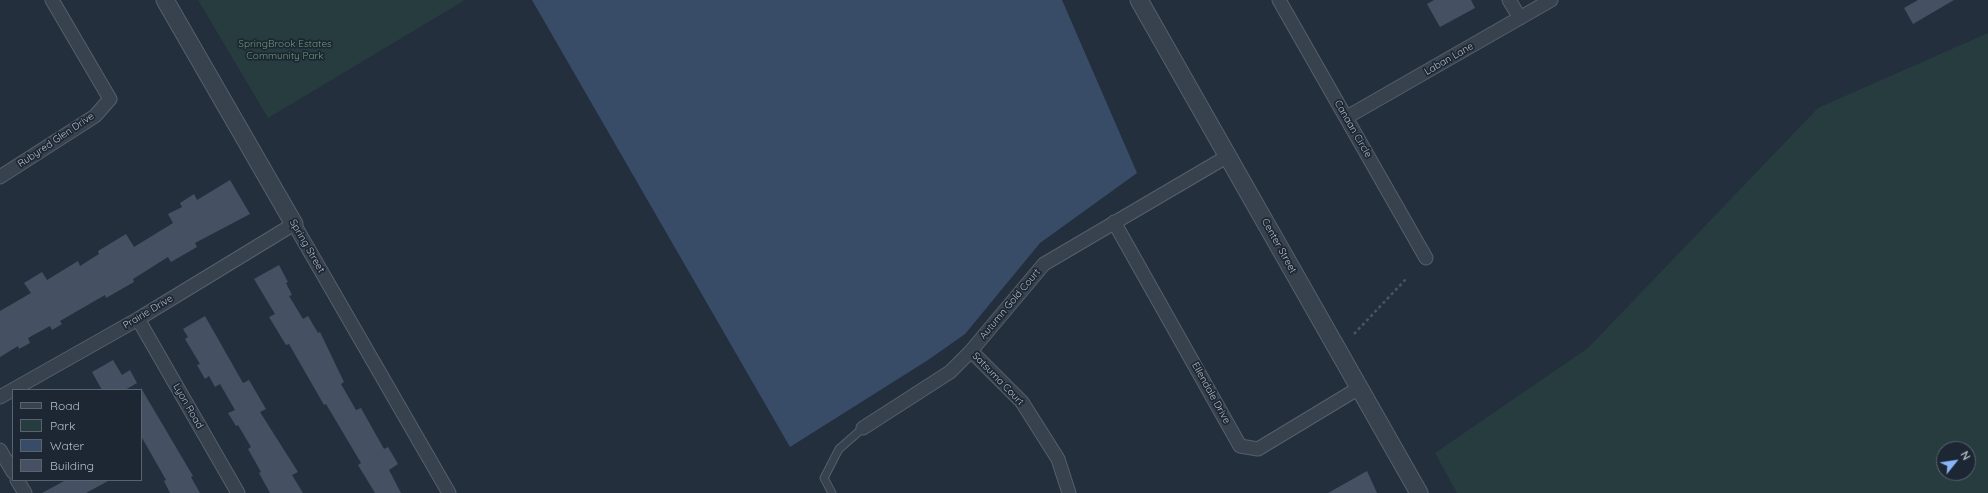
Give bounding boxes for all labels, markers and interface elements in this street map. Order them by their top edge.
park label: SpringBrook Estates Community Park [238,38,332,62]
street label: Laban Lane [1422,40,1476,78]
street label: Canaan Circle [1332,98,1374,160]
street label: Rubyred Glen Drive [16,110,96,170]
street label: Center Street [1259,216,1299,276]
street label: Spring Street [287,217,327,275]
street label: Autumn Gold Court [977,266,1043,342]
street label: Prairie Drive [121,292,175,332]
street label: Satsuma Court [970,350,1026,408]
street label: Ellendale Drive [1189,360,1233,426]
street label: Lyon Road [170,381,206,431]
legend [12,389,142,481]
text: Road [50,398,80,413]
text: Park [50,418,75,433]
text: Water [50,438,84,453]
north arrow [1936,441,1976,481]
text: N [1957,448,1974,463]
text: Building [50,458,94,473]

